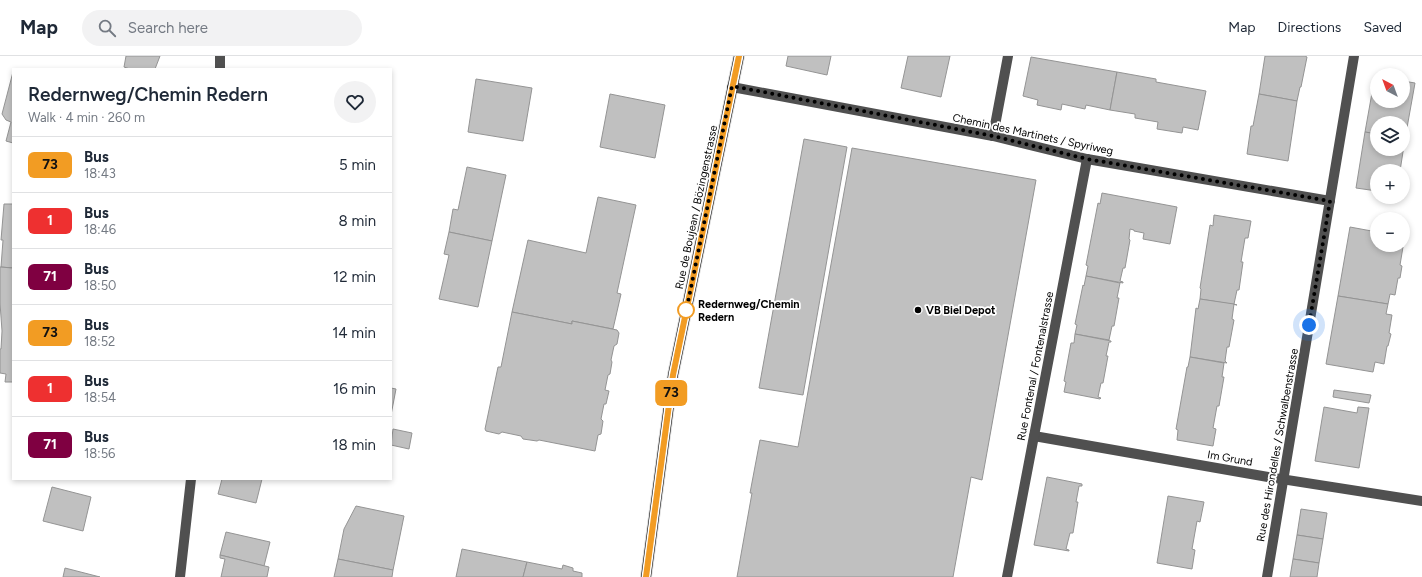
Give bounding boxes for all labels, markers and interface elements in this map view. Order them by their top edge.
search box [82,10,362,46]
text: Map [20,16,58,39]
icon: search [96,17,118,39]
text: Search here [128,19,208,37]
text: Map [1228,19,1256,36]
text: Directions [1278,19,1341,36]
text: Saved [1363,19,1402,36]
north arrow [1370,68,1410,108]
map controls [1370,68,1410,252]
button: heart [334,81,376,123]
text: Redernweg/Chemin Redern [28,83,268,106]
text: Walk · 4 min · 260 m [28,110,145,125]
street label: Chemin des Martinets / Spyriweg [951,111,1114,158]
button: layers [1370,116,1410,156]
street label: Rue de Boujean / Bözingenstrasse [673,124,720,290]
text: Bus [84,148,109,166]
text: 73 [42,156,58,173]
text: 5 min [339,156,376,174]
button: + [1370,164,1410,204]
text: 18:43 [84,166,116,181]
text: Bus [84,204,109,222]
text: 1 [47,212,53,229]
text: 8 min [338,212,376,230]
button: − [1370,212,1410,252]
text: 18:46 [84,222,116,237]
text: Bus [84,260,109,278]
text: 71 [43,268,57,285]
text: 12 min [333,268,376,286]
text: 18:50 [84,278,116,293]
street label: Rue Fontenal / Fontenalstrasse [1015,290,1056,442]
place label: Redernweg/Chemin Redern [698,298,800,324]
marker: Redernweg/Chemin Redern [677,301,695,319]
place label: VB Biel Depot [926,304,996,317]
marker: VB Biel Depot [913,305,923,315]
your location [1299,315,1319,335]
text: Bus [84,316,109,334]
text: 73 [42,324,58,341]
text: 14 min [332,324,376,342]
text: 18:52 [84,334,115,349]
street label: Rue des Hirondelles / Schwalbenstrasse [1254,347,1301,543]
text: Bus [84,372,109,390]
text: 1 [47,380,53,397]
text: 16 min [333,380,376,398]
line badge: 73 [653,380,689,406]
text: 73 [663,384,679,401]
text: 18:54 [84,390,116,405]
text: Bus [84,428,109,446]
text: 71 [43,436,57,453]
text: 18 min [332,436,376,454]
text: 18:56 [84,446,115,461]
street label: Im Grund [1206,448,1254,469]

